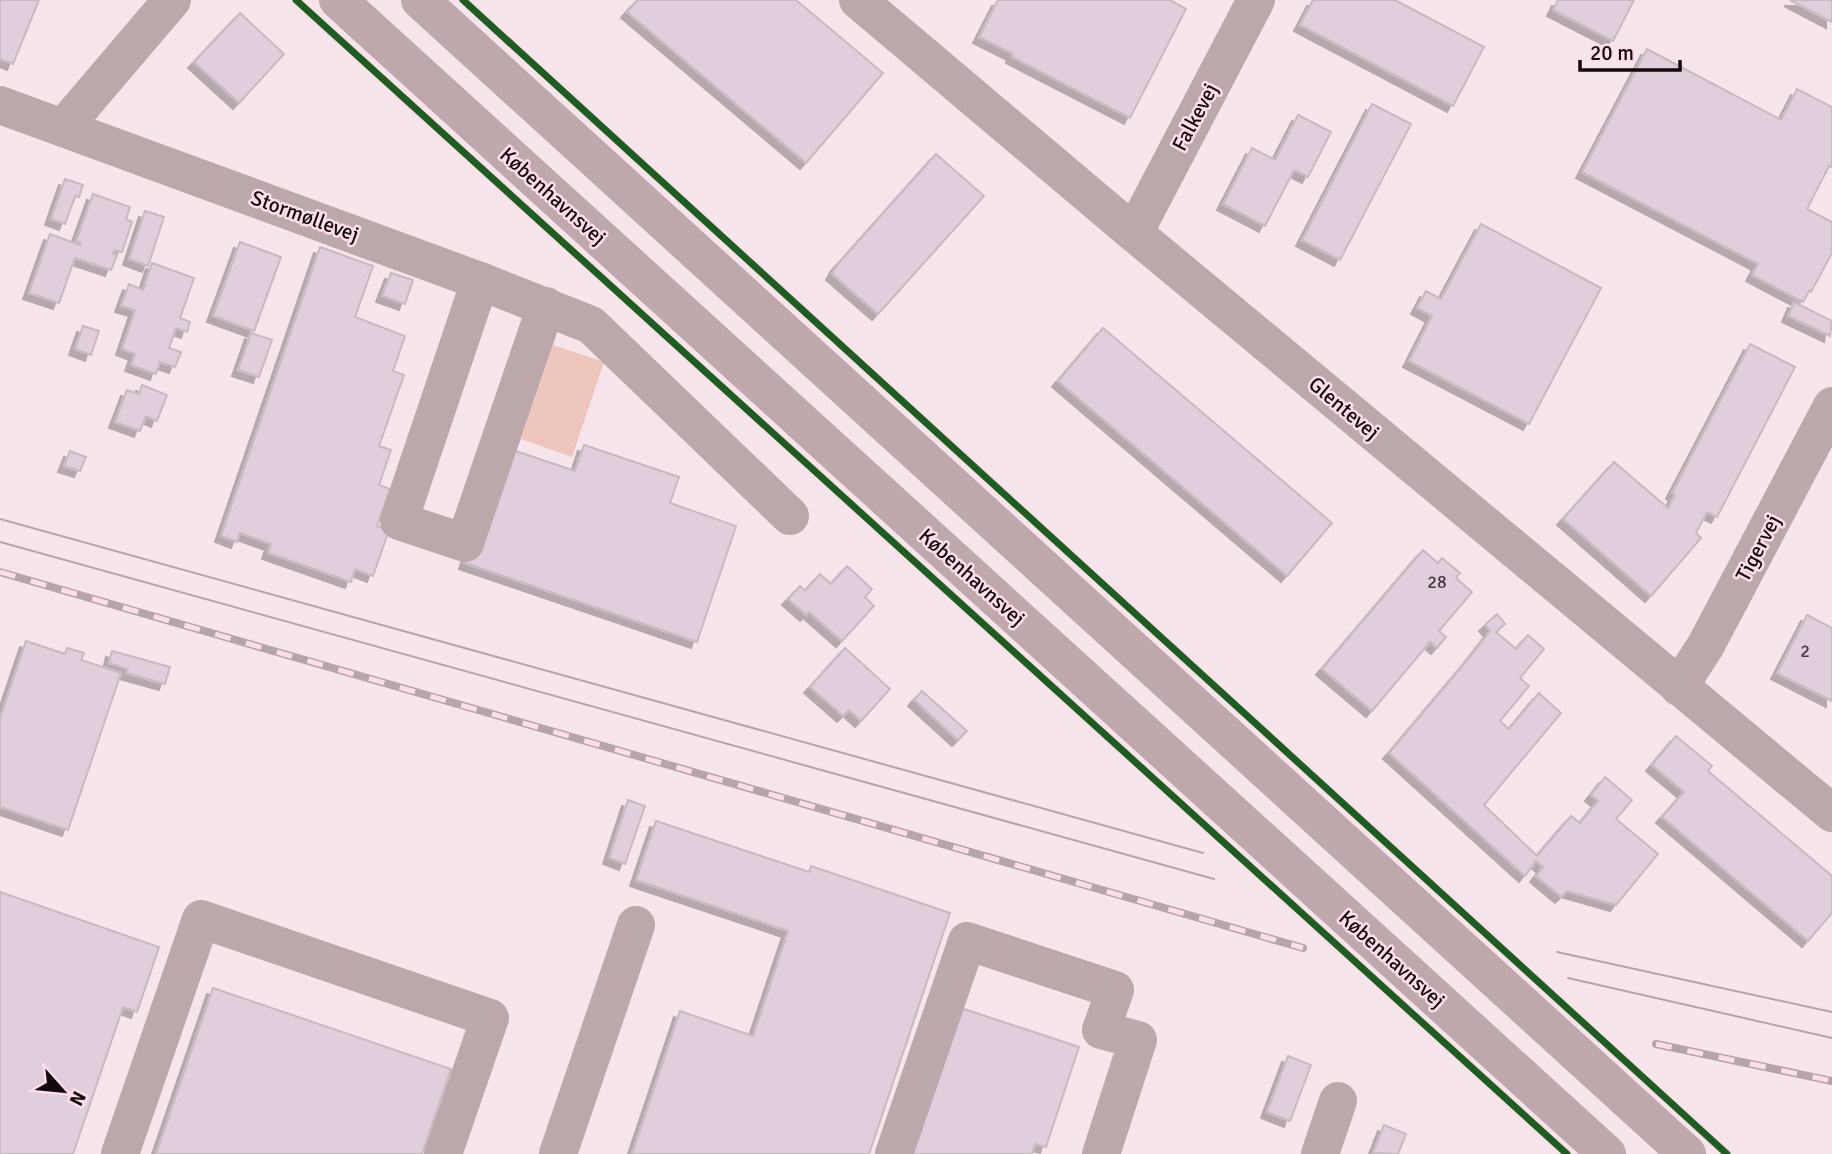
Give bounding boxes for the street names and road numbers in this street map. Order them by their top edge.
street label: Falkevej [1166,79,1224,155]
street label: Københavnsvej [495,142,611,250]
street label: Stormøllevej [247,184,363,248]
street label: Glentevej [1303,371,1385,445]
street label: Tigervej [1730,510,1786,586]
street label: Københavnsvej [914,523,1030,631]
street label: Københavnsvej [1334,905,1450,1013]

